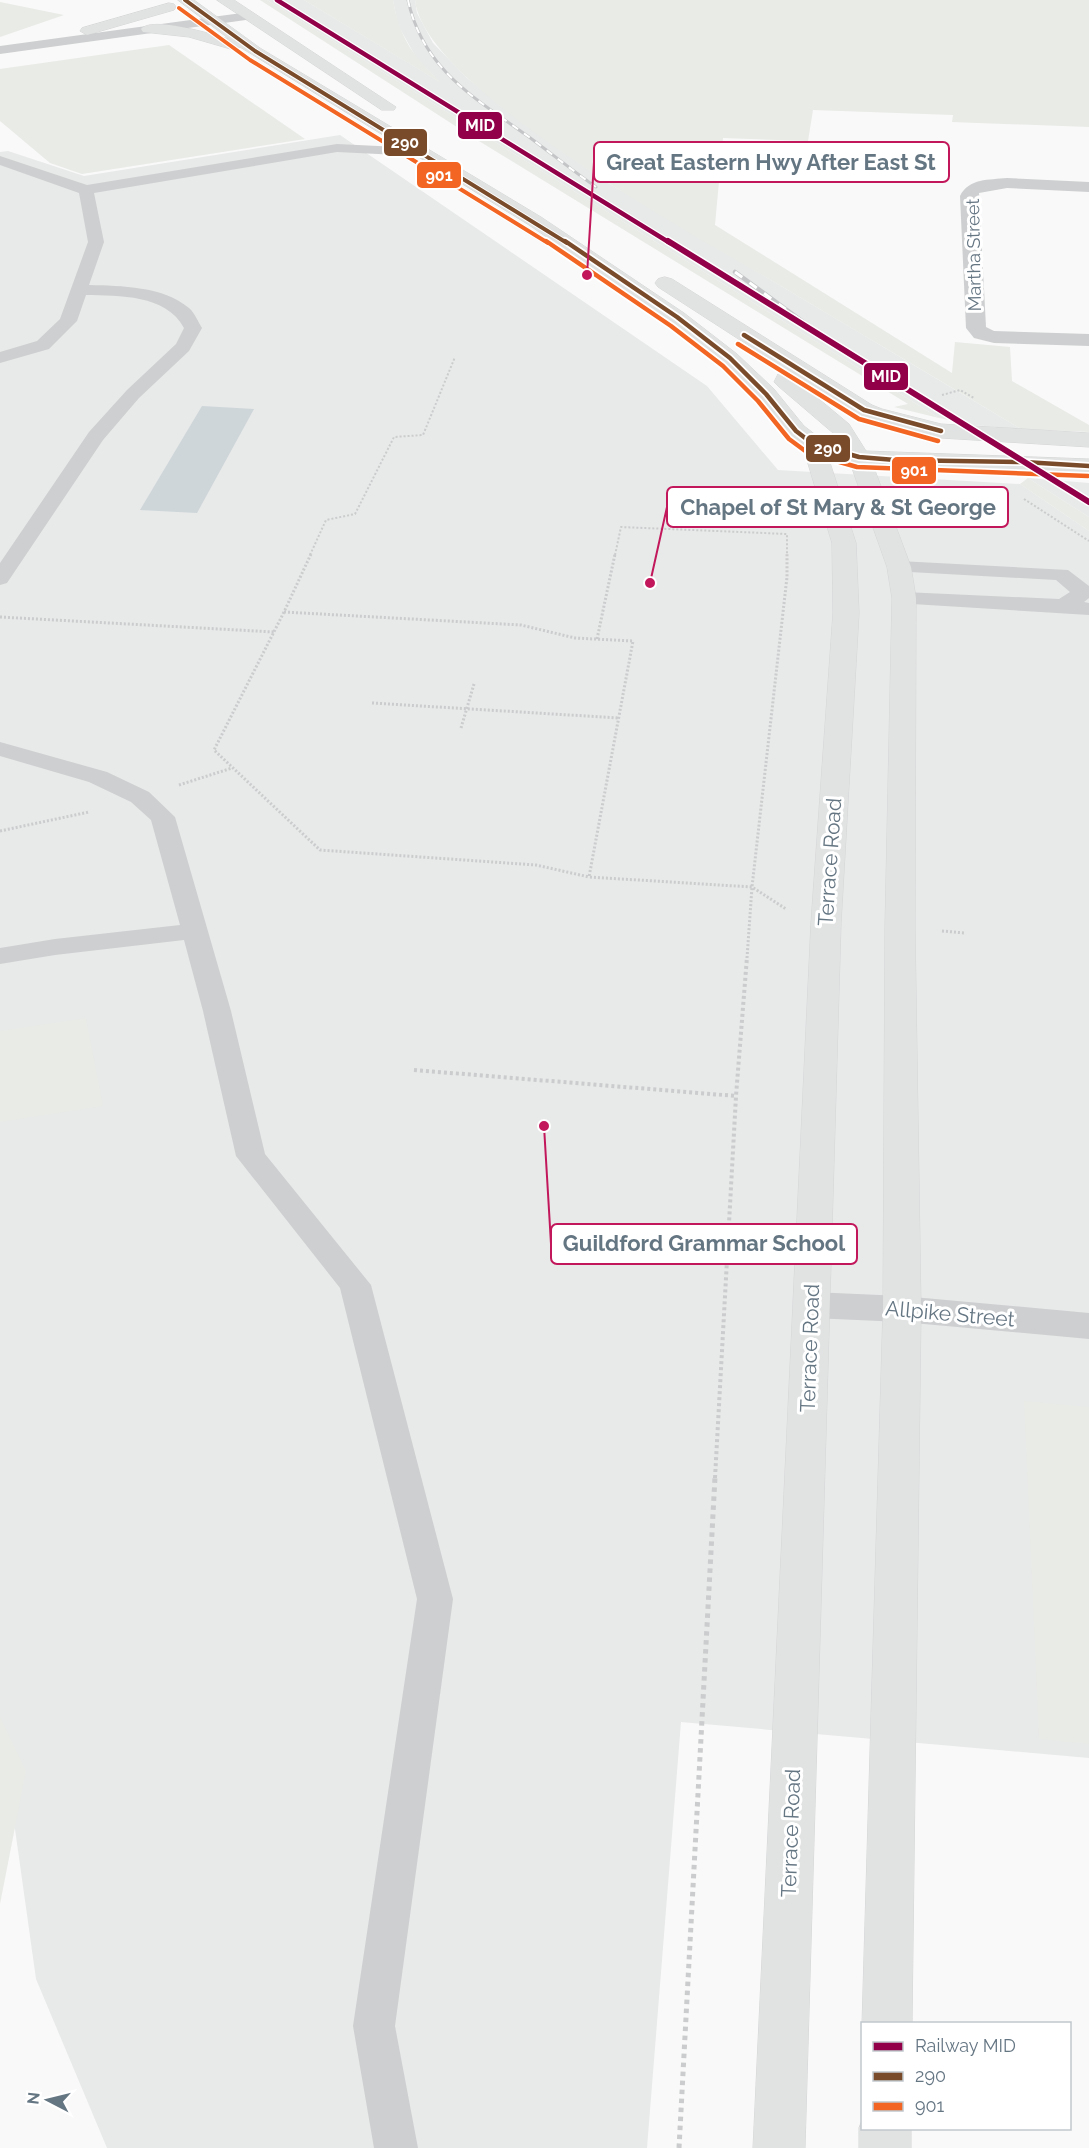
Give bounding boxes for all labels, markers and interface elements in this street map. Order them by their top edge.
line badge: MID [457,111,503,140]
text: MID [465,116,495,135]
line badge: 290 [383,128,428,157]
text: 290 [391,133,419,152]
callout: Great Eastern Hwy After East St [594,142,949,182]
text: Great Eastern Hwy After East St [606,149,936,175]
line badge: 901 [416,161,462,189]
text: 901 [425,166,453,185]
street label: Martha Street [962,199,985,312]
line badge: MID [863,362,909,391]
text: MID [871,367,901,386]
line badge: 290 [805,434,851,463]
text: 290 [814,439,842,458]
line badge: 901 [891,456,937,485]
text: 901 [900,461,928,480]
callout: Chapel of St Mary & St George [667,487,1008,527]
text: Chapel of St Mary & St George [680,494,996,520]
street label: Terrace Road [813,797,846,927]
callout: Guildford Grammar School [551,1224,857,1264]
text: Guildford Grammar School [563,1230,846,1256]
street label: Terrace Road [795,1283,824,1413]
street label: Allpike Street [884,1295,1016,1332]
street label: Terrace Road [776,1768,805,1898]
legend [861,2022,1071,2130]
text: Railway MID [915,2035,1016,2056]
text: 290 [915,2065,946,2086]
north arrow [18,2070,78,2130]
text: N [23,2091,44,2105]
text: 901 [915,2095,945,2116]

